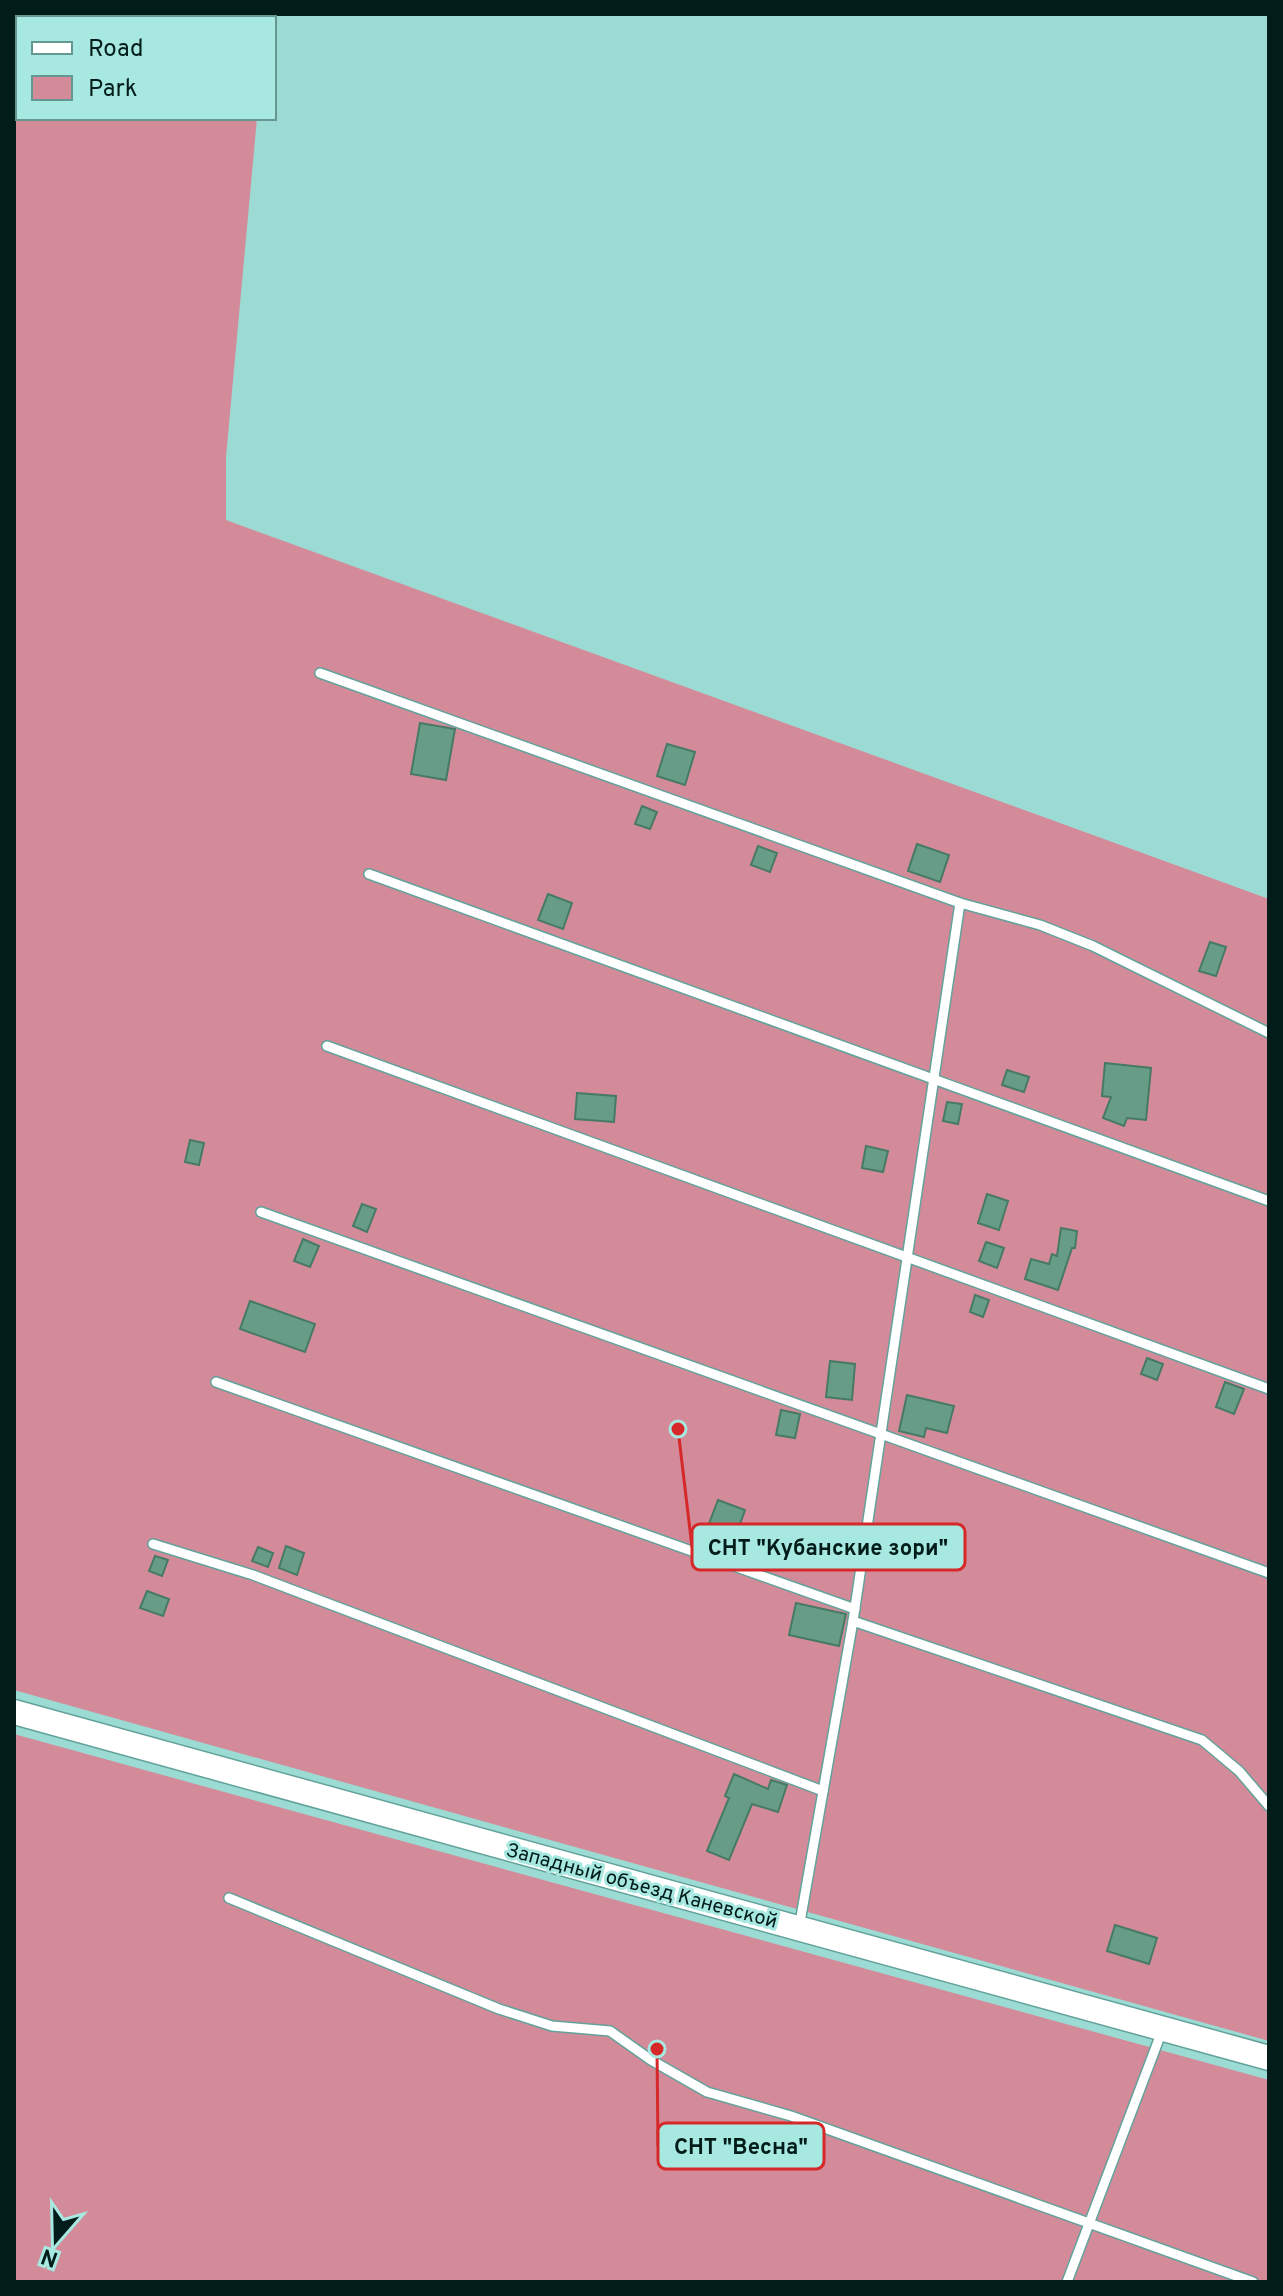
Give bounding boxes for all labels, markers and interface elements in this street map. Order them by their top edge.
legend [16,16,276,120]
text: Road [88,35,144,65]
text: Park [88,75,138,105]
callout: СНТ "Кубанские зори" [692,1524,965,1570]
text: СНТ "Кубанские зори" [708,1536,948,1563]
street label: Западный объезд Каневской [503,1838,780,1936]
callout: СНТ "Весна" [658,2123,824,2169]
text: СНТ "Весна" [674,2135,808,2162]
north arrow [16,2200,96,2280]
text: N [38,2241,62,2272]

